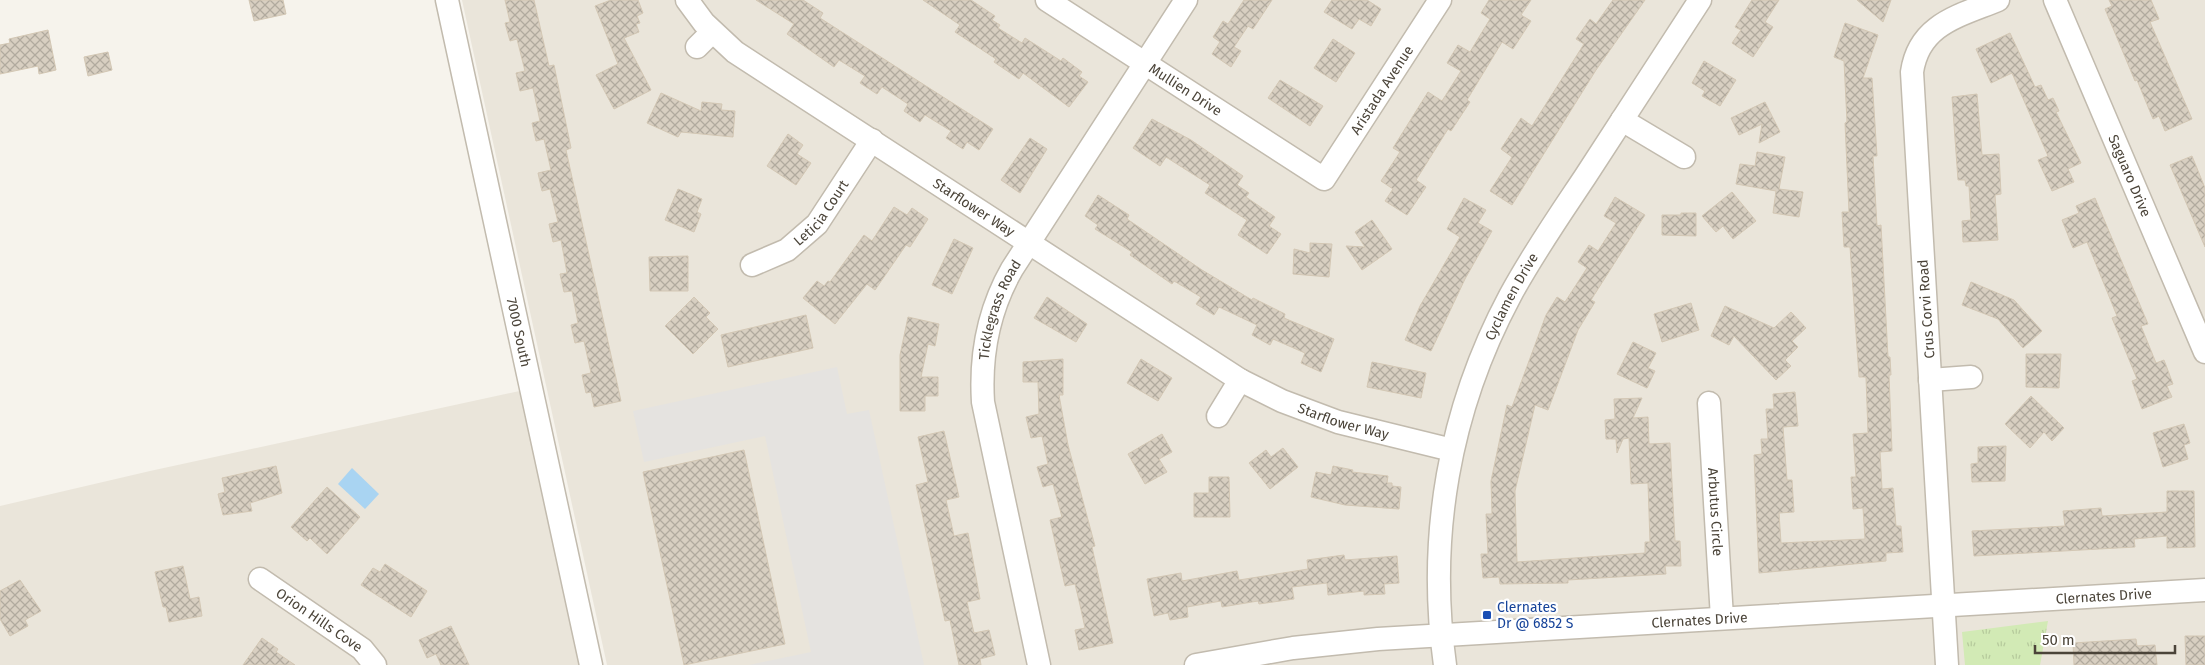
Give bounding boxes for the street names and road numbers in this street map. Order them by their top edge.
street label: Aristada Avenue [1347,42,1417,138]
street label: Mullien Drive [1146,60,1225,120]
street label: Saguaro Drive [2104,132,2154,220]
street label: Starflower Way [930,175,1018,241]
street label: Leticia Court [790,176,853,250]
street label: Cyclamen Drive [1482,250,1542,343]
street label: Ticklegrass Road [975,257,1025,361]
street label: Crus Corvi Road [1915,259,1938,359]
street label: 7000 South [503,296,534,369]
street label: Starflower Way [1295,400,1391,443]
street label: Arbutus Circle [1704,467,1726,557]
street label: Orion Hills Cove [272,584,366,656]
street label: Clernates Drive [2055,585,2152,608]
street label: Clernates Drive [1651,609,1748,632]

